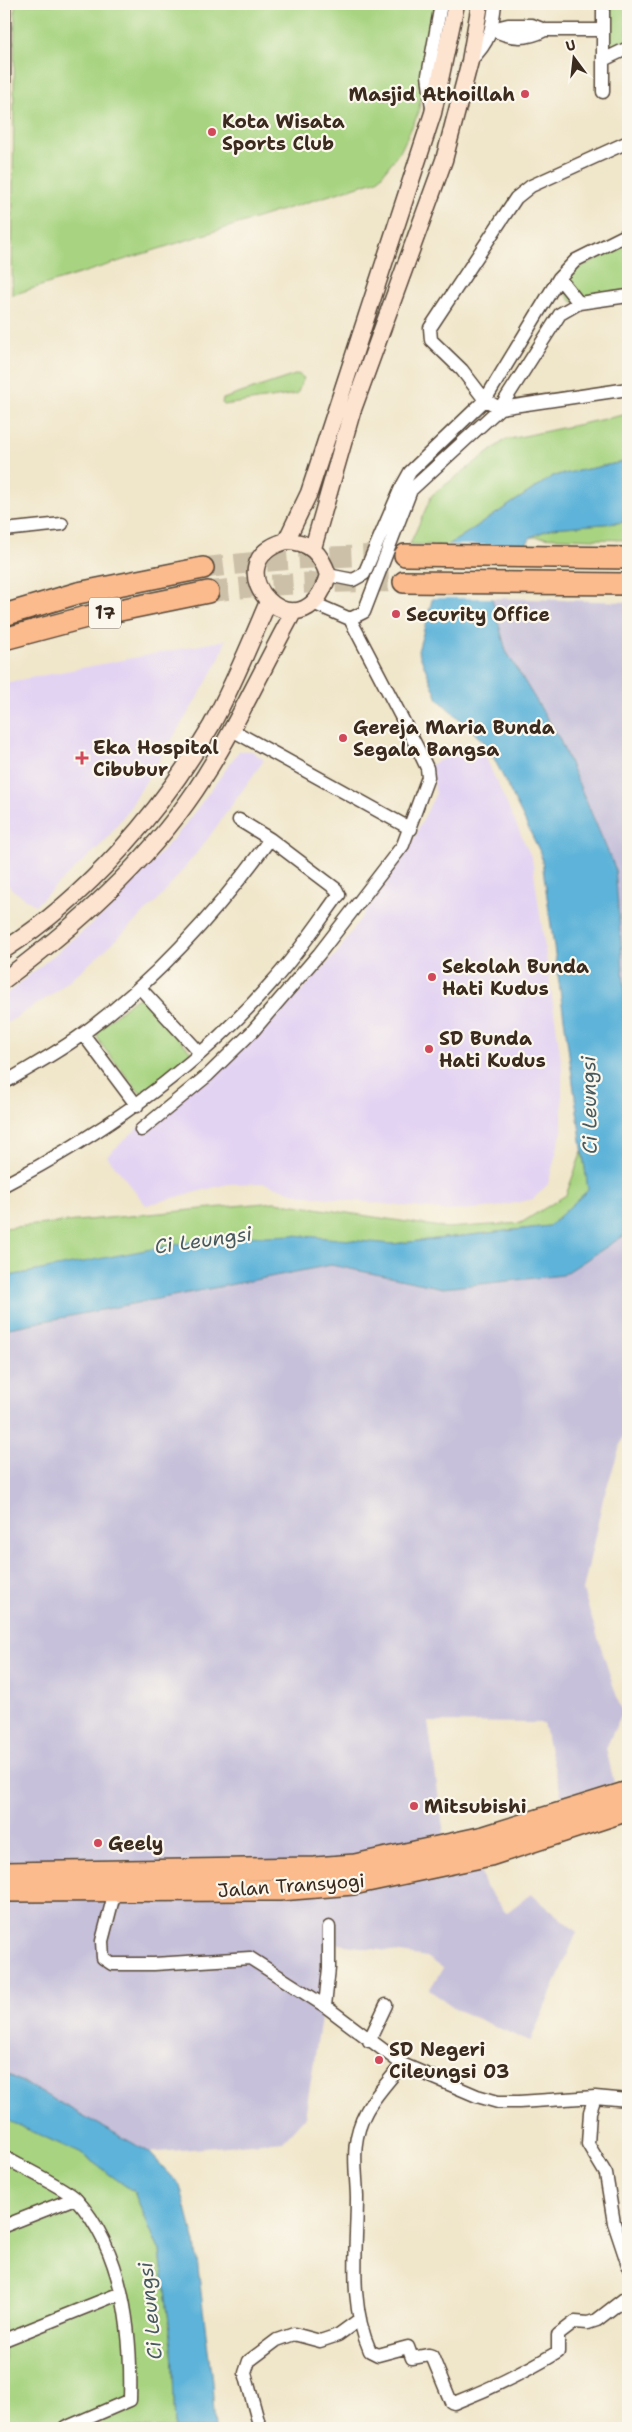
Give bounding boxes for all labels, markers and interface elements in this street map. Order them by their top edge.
north arrow [550,32,600,82]
text: U [564,36,578,55]
place label: Masjid Athoillah [349,82,515,107]
marker: Masjid Athoillah [519,88,531,100]
place label: Kota Wisata Sports Club [222,109,345,156]
marker: Kota Wisata Sports Club [206,126,218,138]
road number: 17 [89,598,121,628]
place label: Security Office [406,602,550,627]
marker: Security Office [390,608,402,620]
place label: Gereja Maria Bunda Segala Bangsa [353,715,555,762]
marker: Gereja Maria Bunda Segala Bangsa [337,732,349,744]
place label: Eka Hospital Cibubur [93,735,219,782]
marker: Eka Hospital Cibubur [75,751,89,765]
place label: Sekolah Bunda Hati Kudus [442,954,589,1001]
marker: Sekolah Bunda Hati Kudus [426,971,438,983]
place label: SD Bunda Hati Kudus [439,1026,546,1073]
marker: SD Bunda Hati Kudus [423,1043,435,1055]
water label: Ci Leungsi [575,1055,603,1154]
water label: Ci Leungsi [153,1220,254,1260]
place label: Mitsubishi [424,1794,526,1819]
marker: Mitsubishi [408,1800,420,1812]
place label: Geely [108,1831,163,1856]
marker: Geely [92,1837,104,1849]
street label: Jalan Transyogi [216,1868,366,1903]
place label: SD Negeri Cileungsi 03 [389,2037,509,2084]
marker: SD Negeri Cileungsi 03 [373,2054,385,2066]
water label: Ci Leungsi [132,2261,168,2361]

